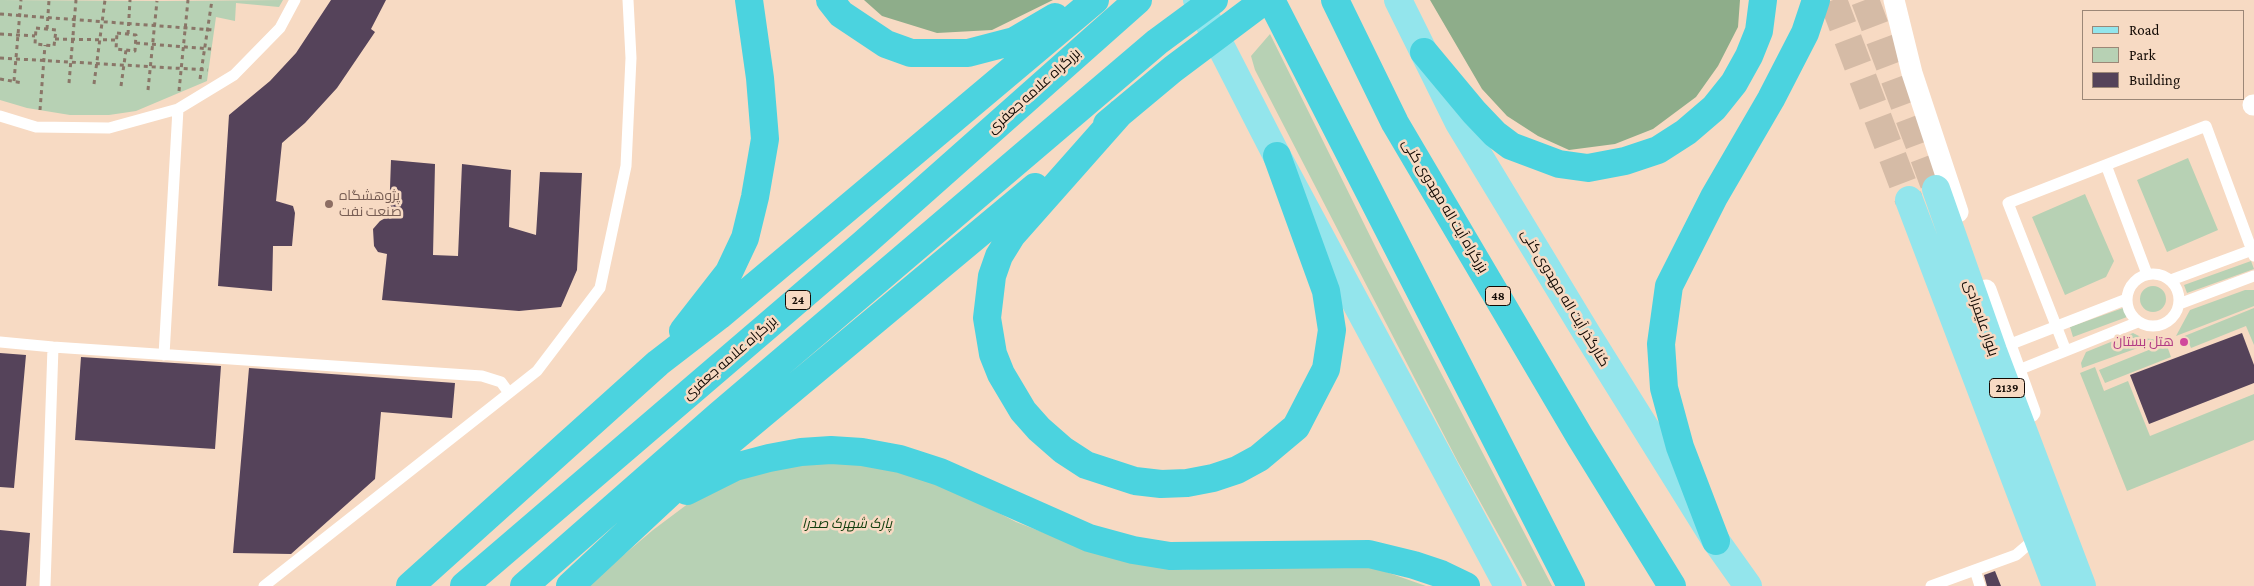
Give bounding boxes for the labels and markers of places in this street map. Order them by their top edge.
place label: پژوهشگاه صنعت نفت [339,188,402,220]
marker: پژوهشگاه صنعت نفت [323,198,335,210]
place label: هتل بستان [2113,334,2174,350]
marker: هتل بستان [2178,336,2190,348]

